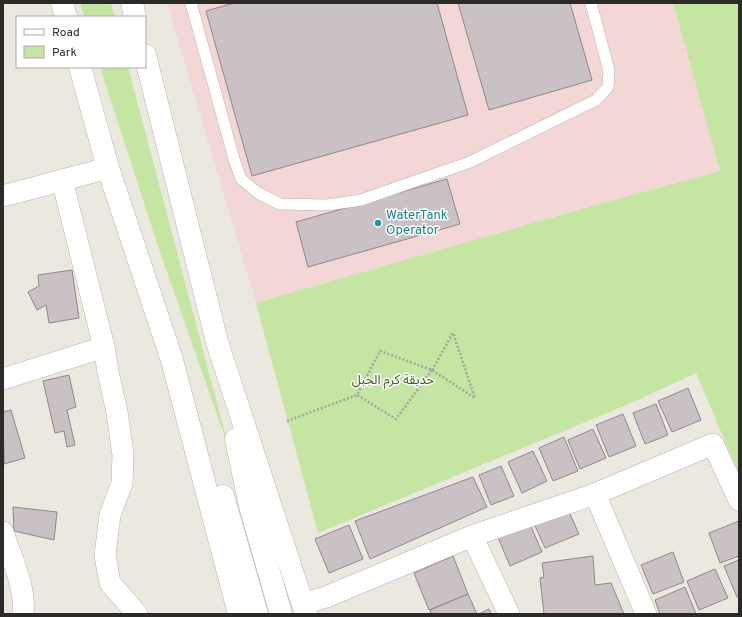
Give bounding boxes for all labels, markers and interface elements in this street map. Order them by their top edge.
legend [16,16,146,68]
text: Road [52,25,80,41]
text: Park [52,45,77,61]
place label: WaterTank Operator [386,208,448,239]
marker: WaterTank Operator [373,218,383,228]
park label: حديقة كرم الجبل [352,373,434,389]

